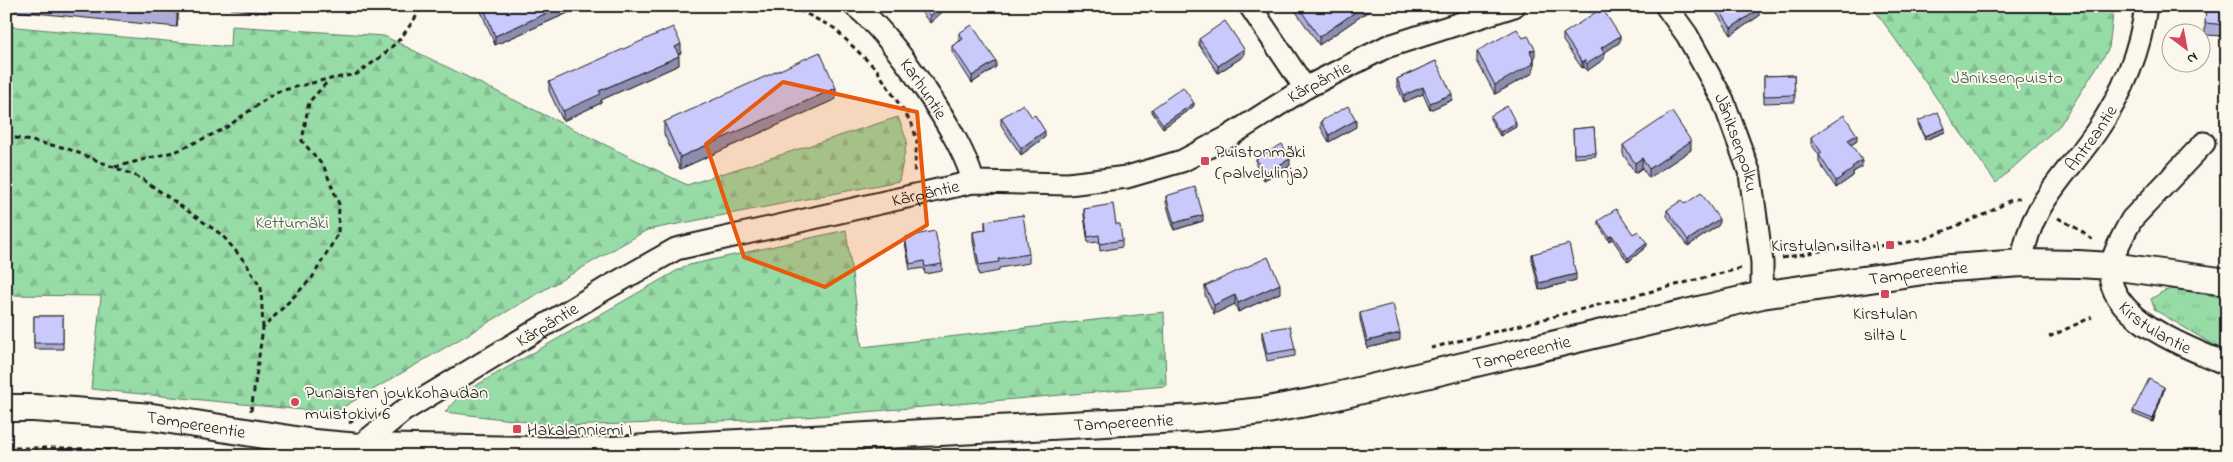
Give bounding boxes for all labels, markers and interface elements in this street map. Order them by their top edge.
north arrow [2160,22,2210,72]
text: N [2183,46,2202,69]
street label: Karhuntie [892,53,953,126]
street label: Kärpäntie [1283,55,1357,111]
park label: Jäniksenpuisto [1951,66,2063,92]
street label: Jäniksenpolku [1706,89,1763,194]
street label: Antreantie [2060,100,2126,178]
place label: Puistonmäki (palvelulinja) [1215,140,1308,187]
marker: Puistonmäki (palvelulinja) [1199,155,1211,167]
street label: Kärpäntie [890,174,963,215]
park label: Kettumäki [255,211,329,237]
place label: Kirstulan silta I [1771,234,1880,260]
marker: Kirstulan silta I [1884,239,1896,251]
street label: Tampereentie [1867,256,1970,294]
marker: Kirstulan silta L [1879,288,1891,300]
street label: Kärpäntie [512,296,585,355]
street label: Kirstulantie [2111,296,2196,363]
place label: Kirstulan silta L [1853,302,1917,349]
street label: Tampereentie [1470,330,1574,378]
place label: Punaisten joukkohaudan muistokivi 6 [305,381,488,428]
marker: Punaisten joukkohaudan muistokivi 6 [289,396,301,408]
street label: Tampereentie [146,406,248,447]
street label: Tampereentie [1073,408,1175,440]
place label: Hakalanniemi I [527,418,633,444]
marker: Hakalanniemi I [511,423,523,435]

